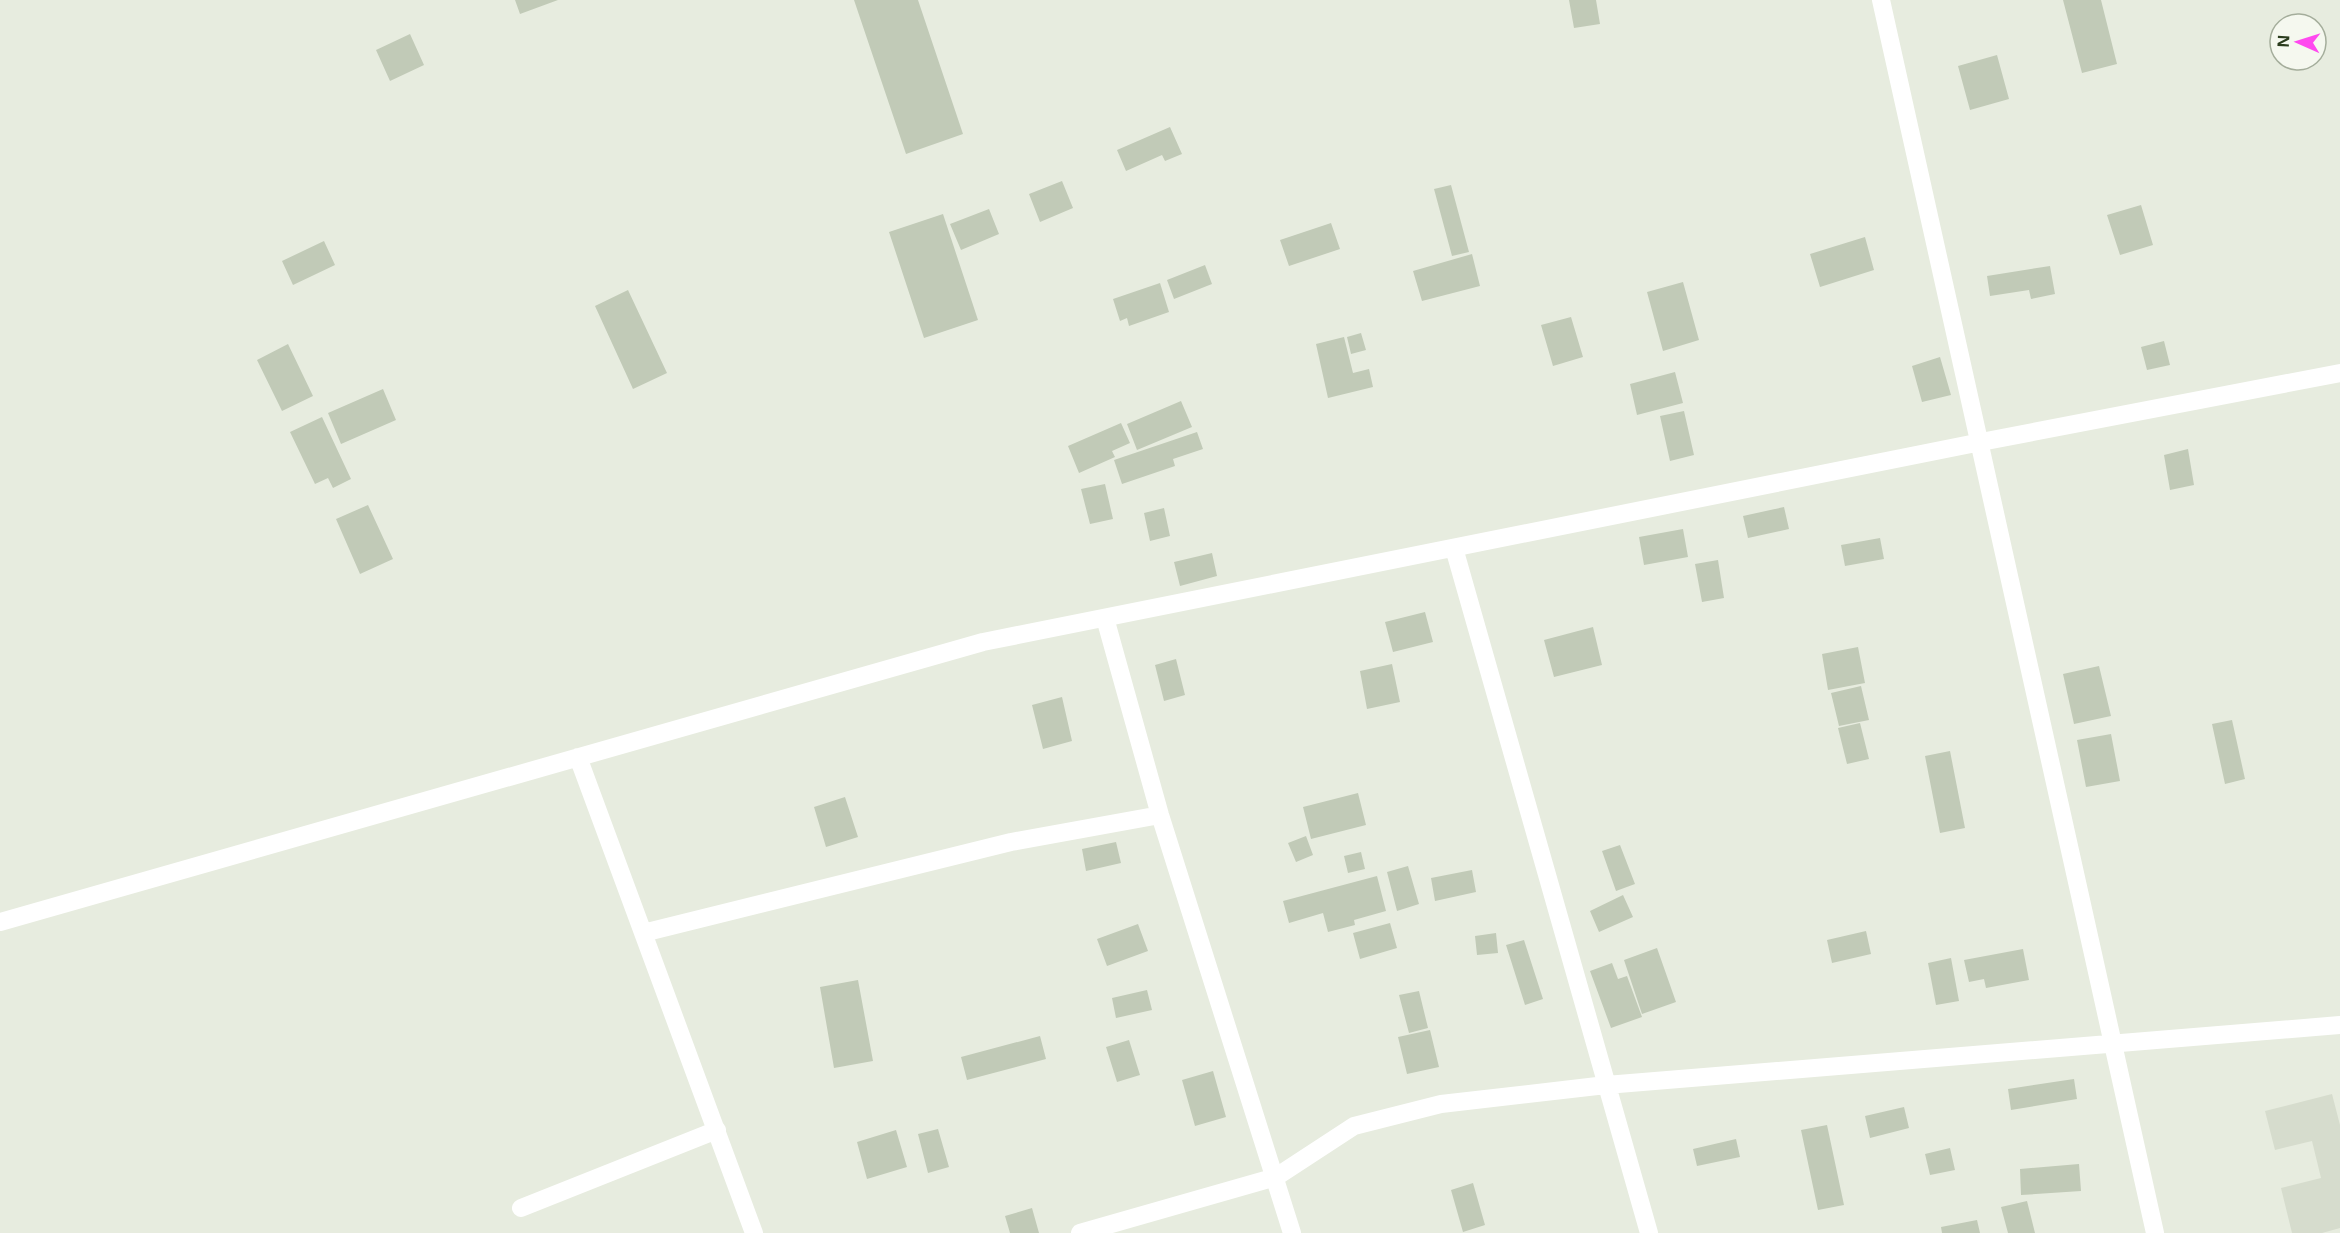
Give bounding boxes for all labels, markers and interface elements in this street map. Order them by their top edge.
north arrow [2268,12,2328,72]
text: N [2272,34,2294,48]

